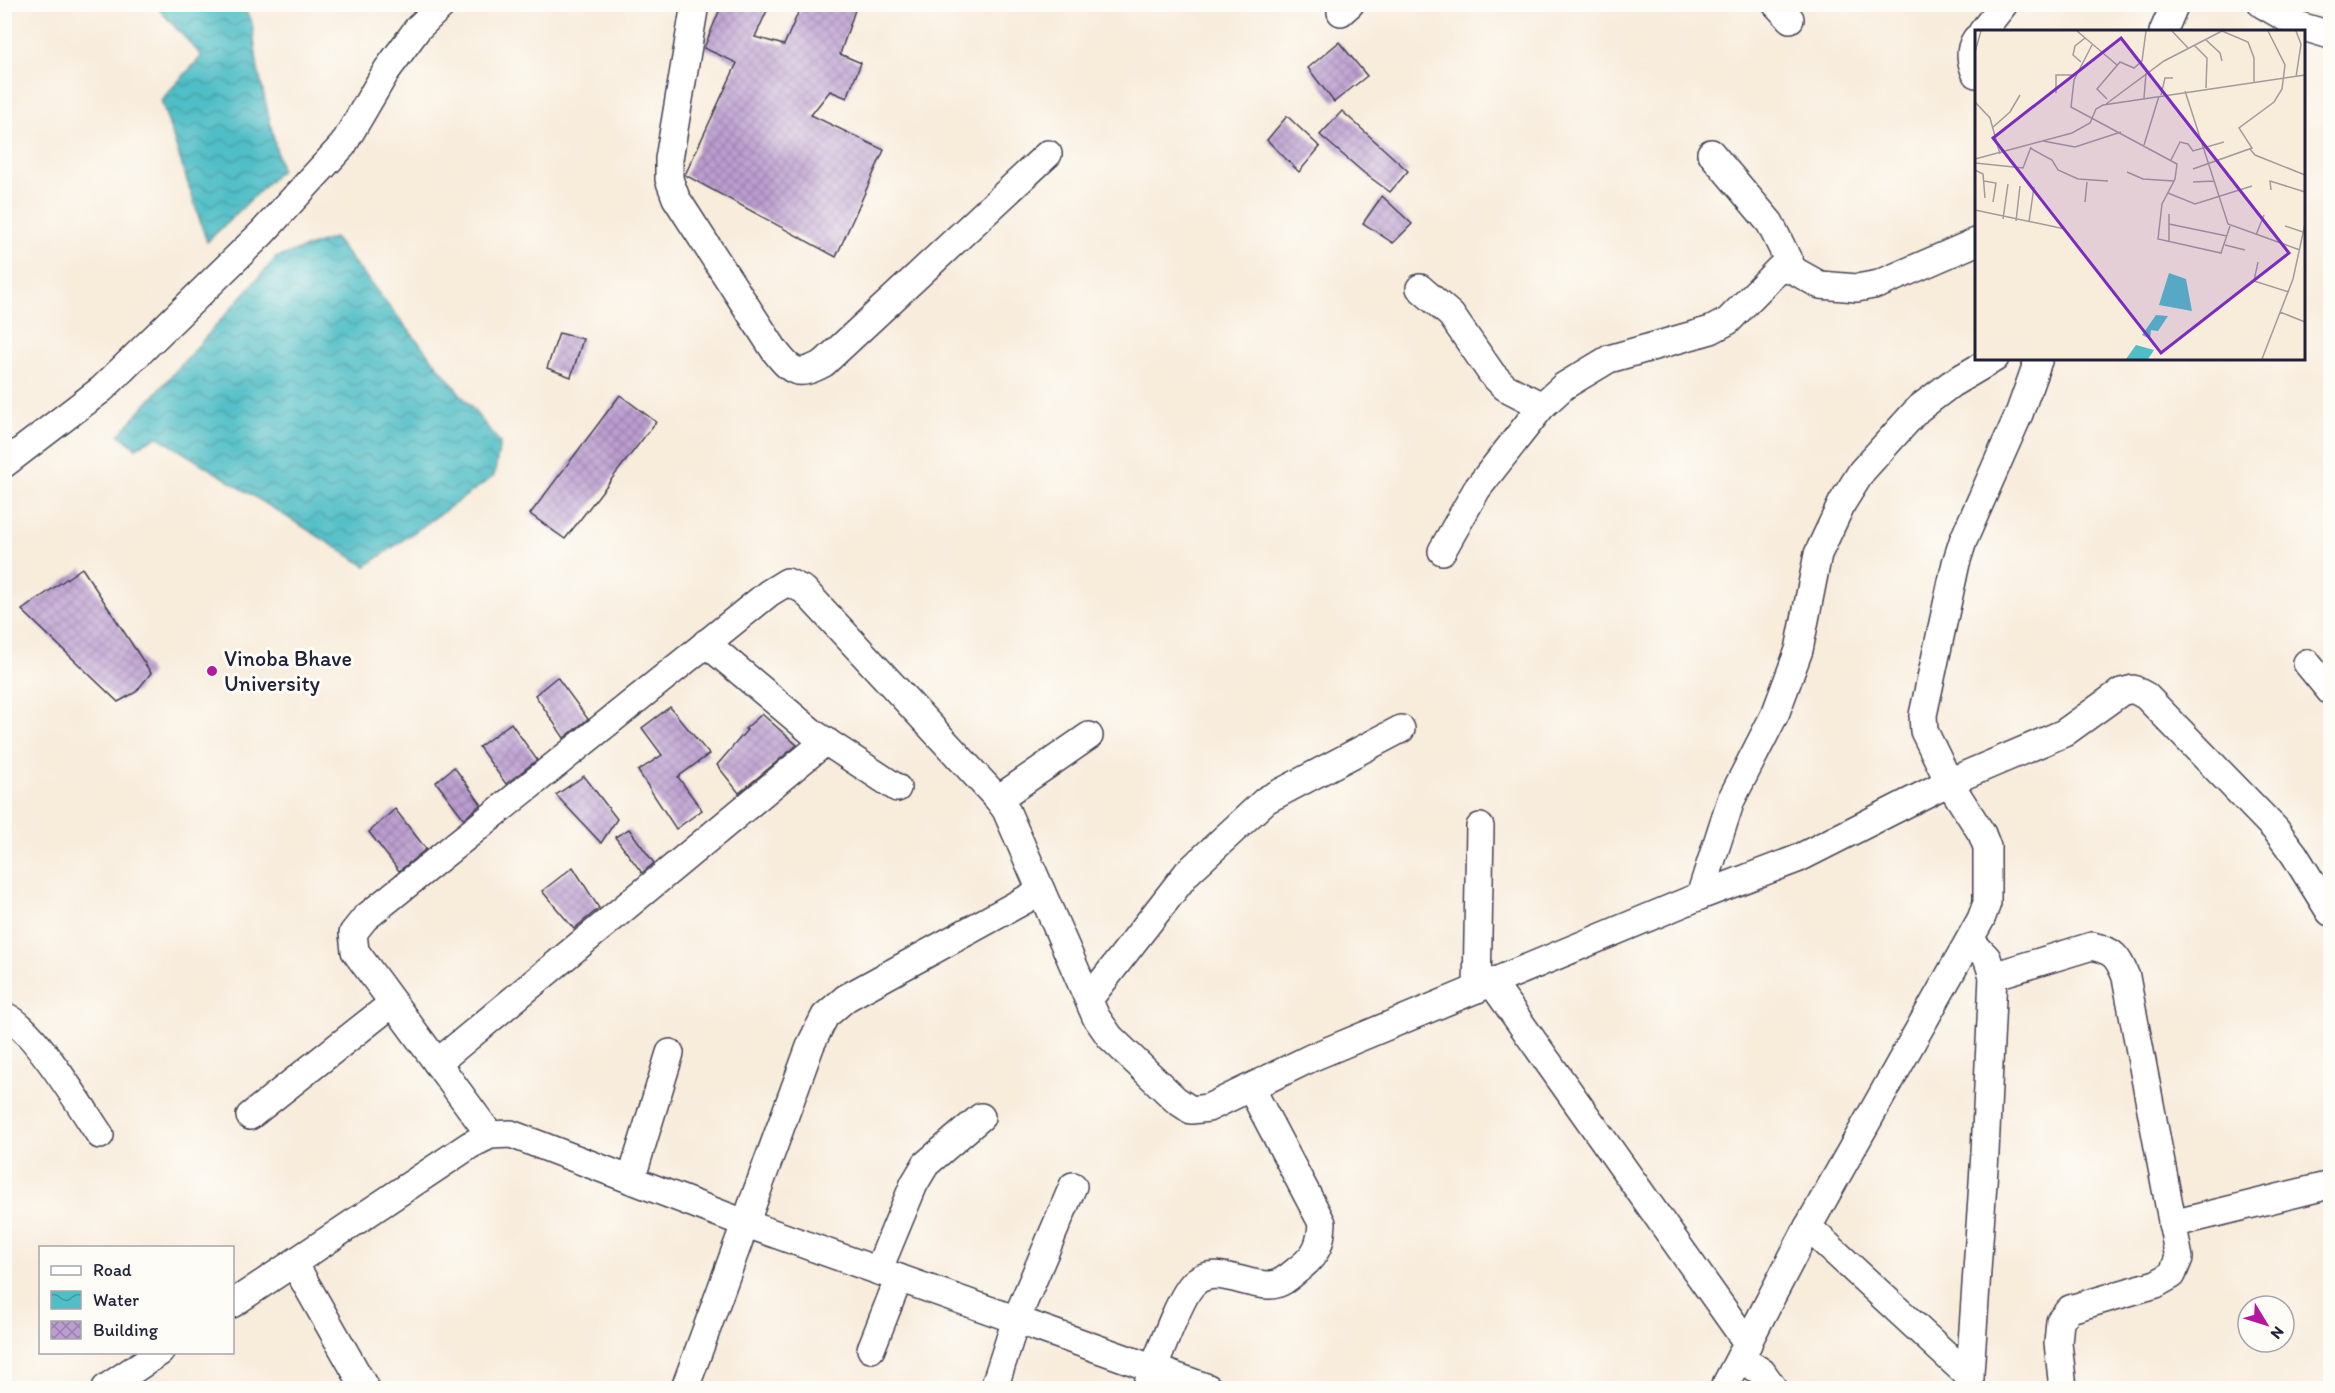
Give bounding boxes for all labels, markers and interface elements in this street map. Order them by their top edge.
inset map [1975,30,2305,360]
place label: Vinoba Bhave University [224,645,352,697]
marker: Vinoba Bhave University [205,664,219,678]
legend [39,1246,234,1354]
text: Road [93,1259,132,1281]
text: Water [93,1289,139,1311]
north arrow [2236,1294,2296,1354]
text: Building [93,1319,159,1341]
text: N [2267,1323,2288,1343]

